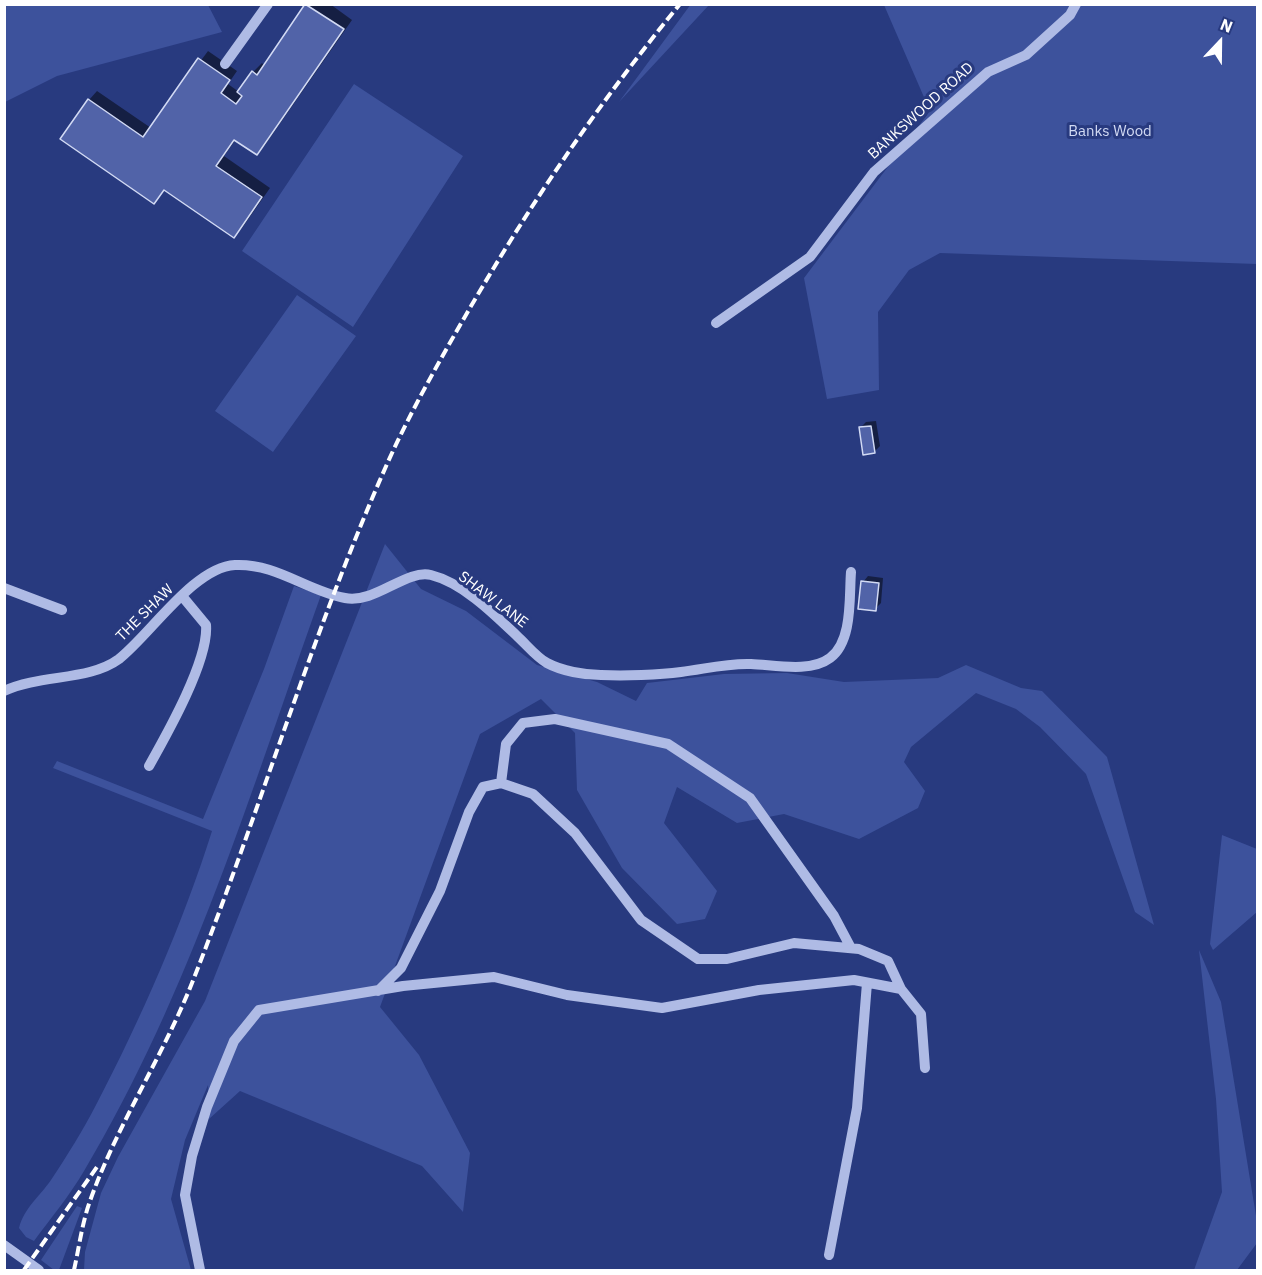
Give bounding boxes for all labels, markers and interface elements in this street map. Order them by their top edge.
north arrow [1190,12,1250,72]
text: N [1218,14,1236,37]
street label: BANKSWOOD ROAD [865,59,977,163]
park label: Banks Wood [1068,123,1152,141]
street label: SHAW LANE [455,568,531,632]
street label: THE SHAW [113,581,177,645]

